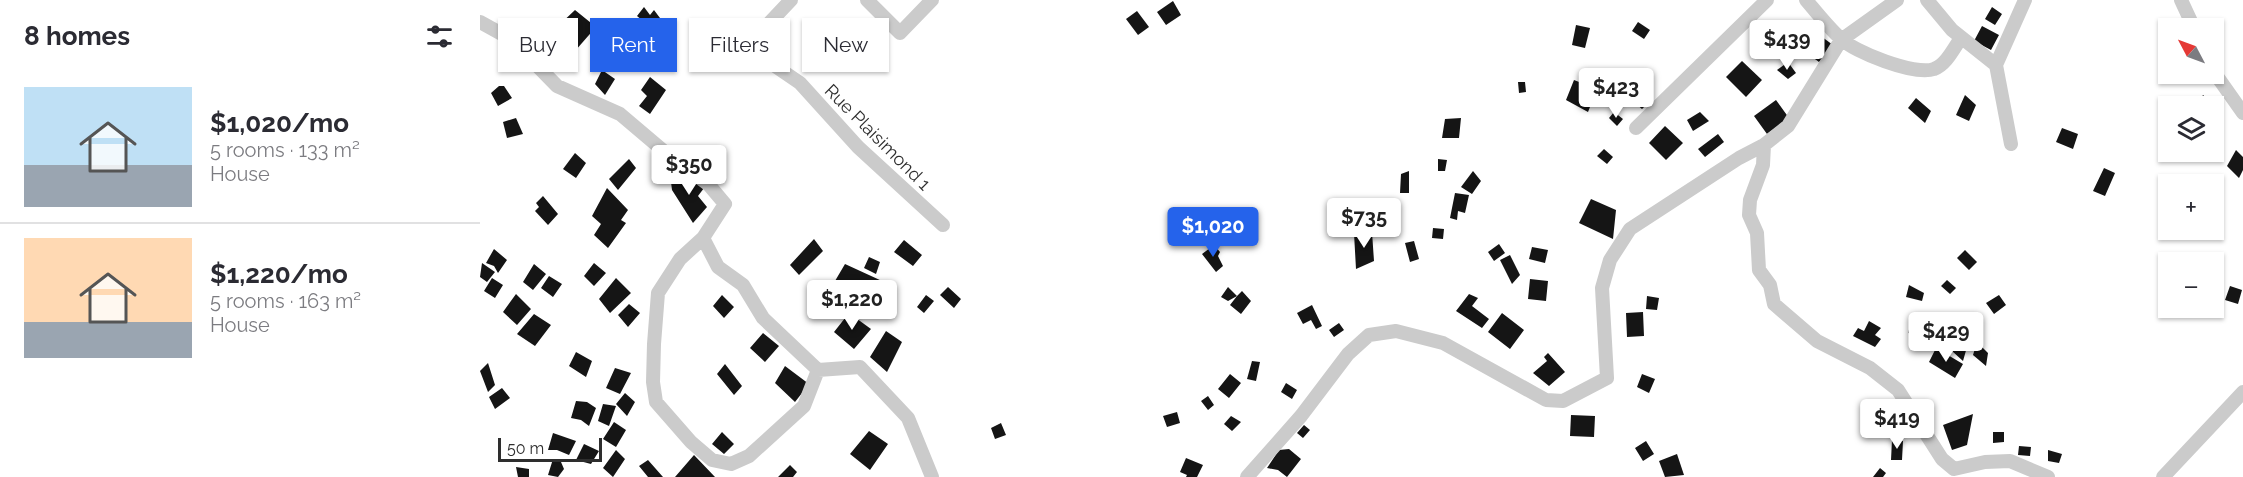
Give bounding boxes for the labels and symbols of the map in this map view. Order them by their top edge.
north arrow [2158,18,2224,84]
pin: $439 [1751,20,1823,71]
pin: $423 [1580,68,1652,119]
street label: Rue Plaisimond 1 [821,80,936,195]
pin: $350 [653,145,725,196]
pin: $735 [1328,198,1400,249]
pin: $1,020 [1164,207,1262,258]
pin: $1,220 [803,280,901,331]
pin: $429 [1910,312,1982,363]
pin: $419 [1861,399,1933,450]
scale bar [498,435,602,462]

